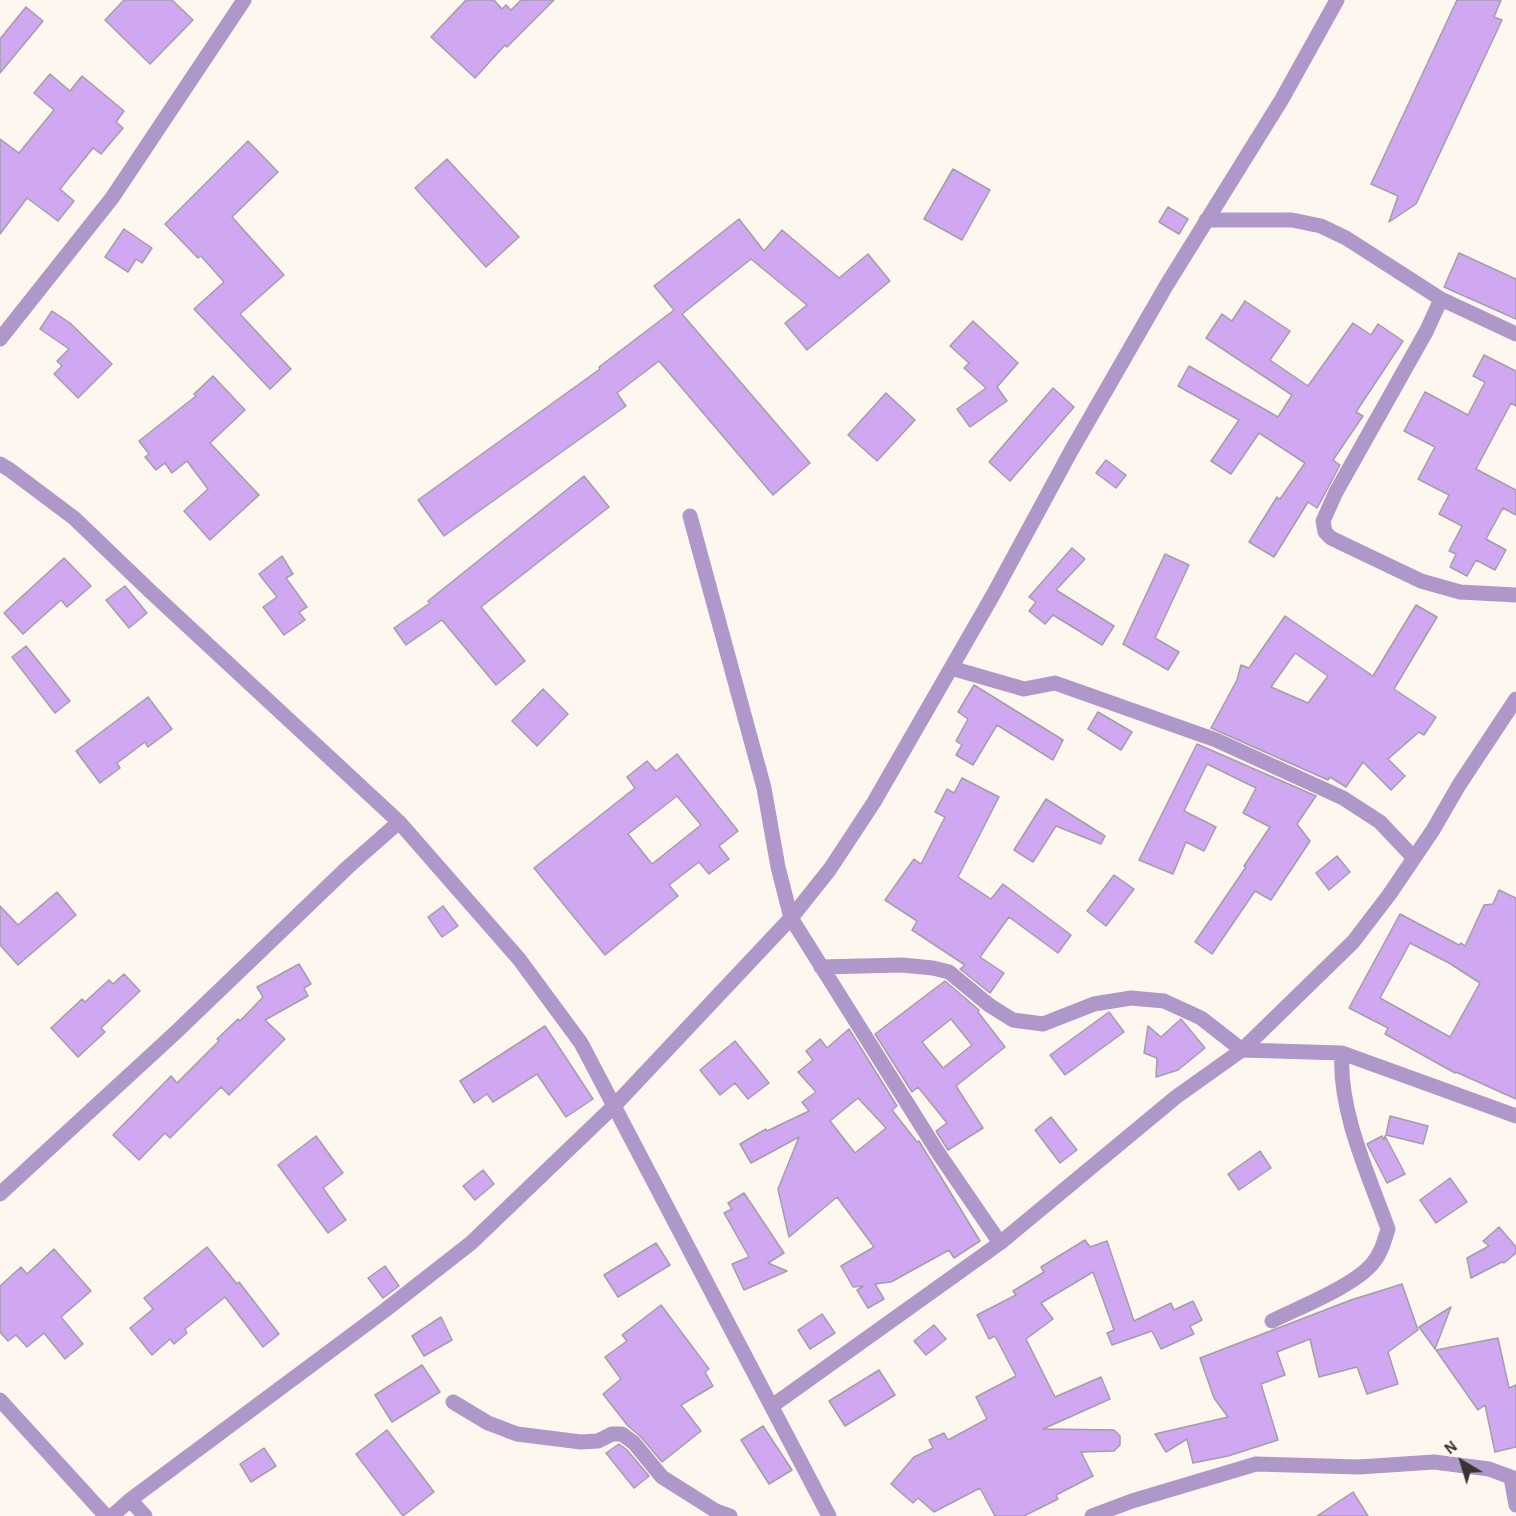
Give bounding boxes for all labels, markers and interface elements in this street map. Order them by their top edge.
north arrow [1432,1432,1492,1492]
text: N [1442,1438,1460,1458]

